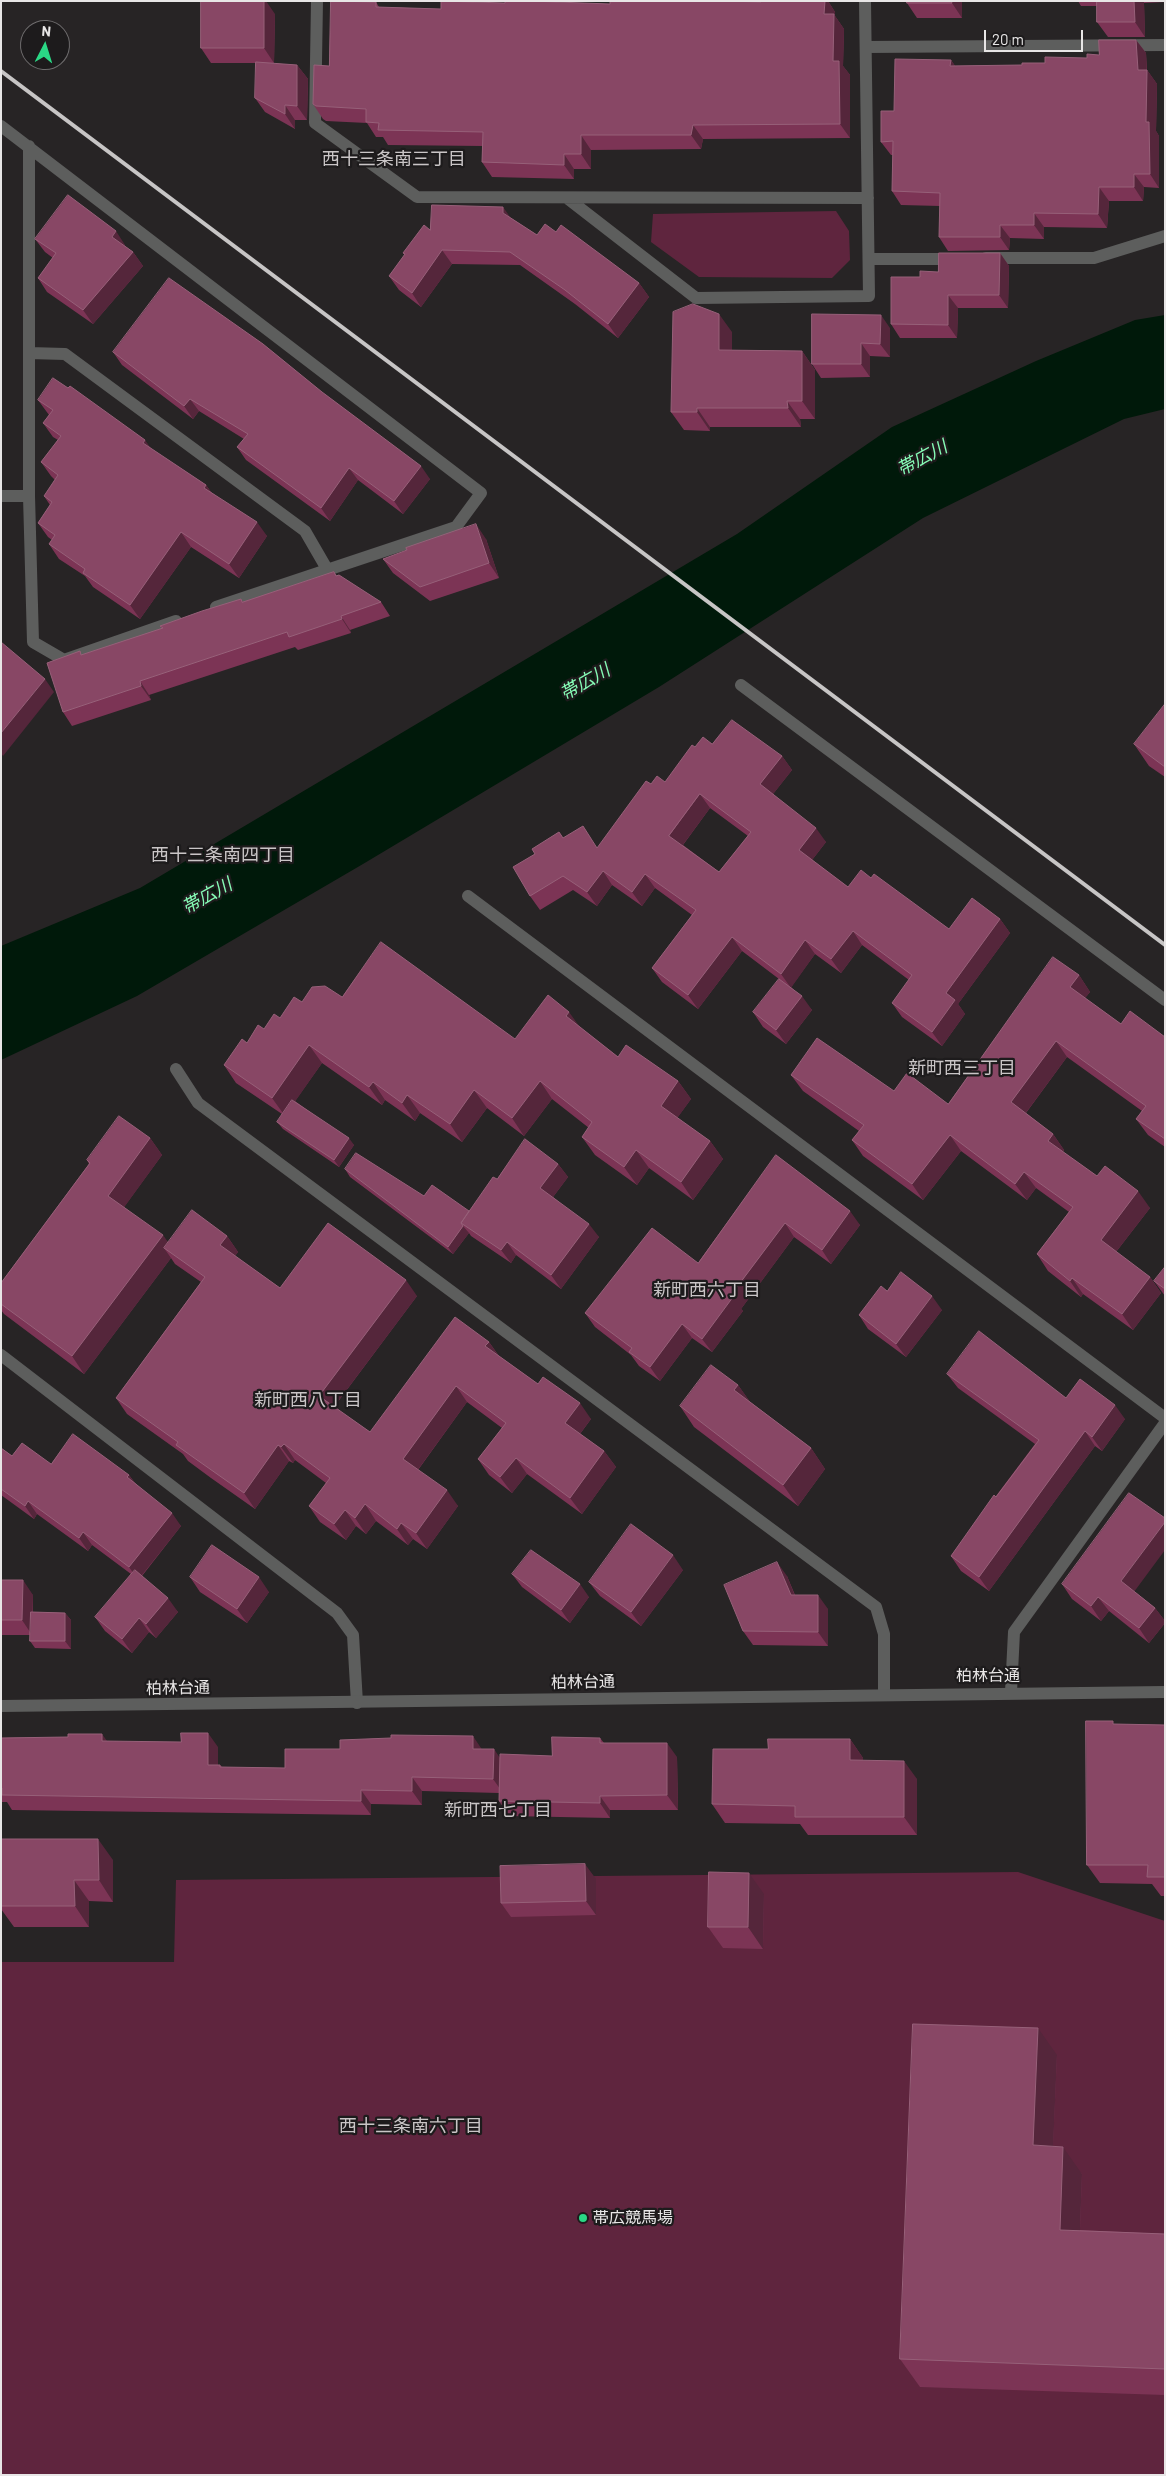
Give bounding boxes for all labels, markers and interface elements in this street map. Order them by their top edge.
north arrow [20,20,70,70]
scale bar [986,20,1085,52]
text: N [41,22,52,39]
text: 20 m [992,30,1024,48]
district label: 西十三条南三丁目 [322,148,466,170]
water label: 帯広川 [893,436,951,480]
water label: 帯広川 [556,659,614,705]
district label: 西十三条南四丁目 [151,844,295,866]
water label: 帯広川 [178,873,236,919]
district label: 新町西三丁目 [908,1057,1016,1079]
district label: 新町西六丁目 [653,1279,761,1301]
district label: 新町西八丁目 [254,1389,362,1411]
street label: 柏林台通 [956,1666,1020,1686]
street label: 柏林台通 [551,1672,615,1692]
street label: 柏林台通 [146,1678,210,1698]
district label: 新町西七丁目 [444,1799,552,1821]
district label: 西十三条南六丁目 [339,2115,483,2137]
place label: 帯広競馬場 [593,2208,673,2228]
marker: 帯広競馬場 [577,2212,589,2224]

